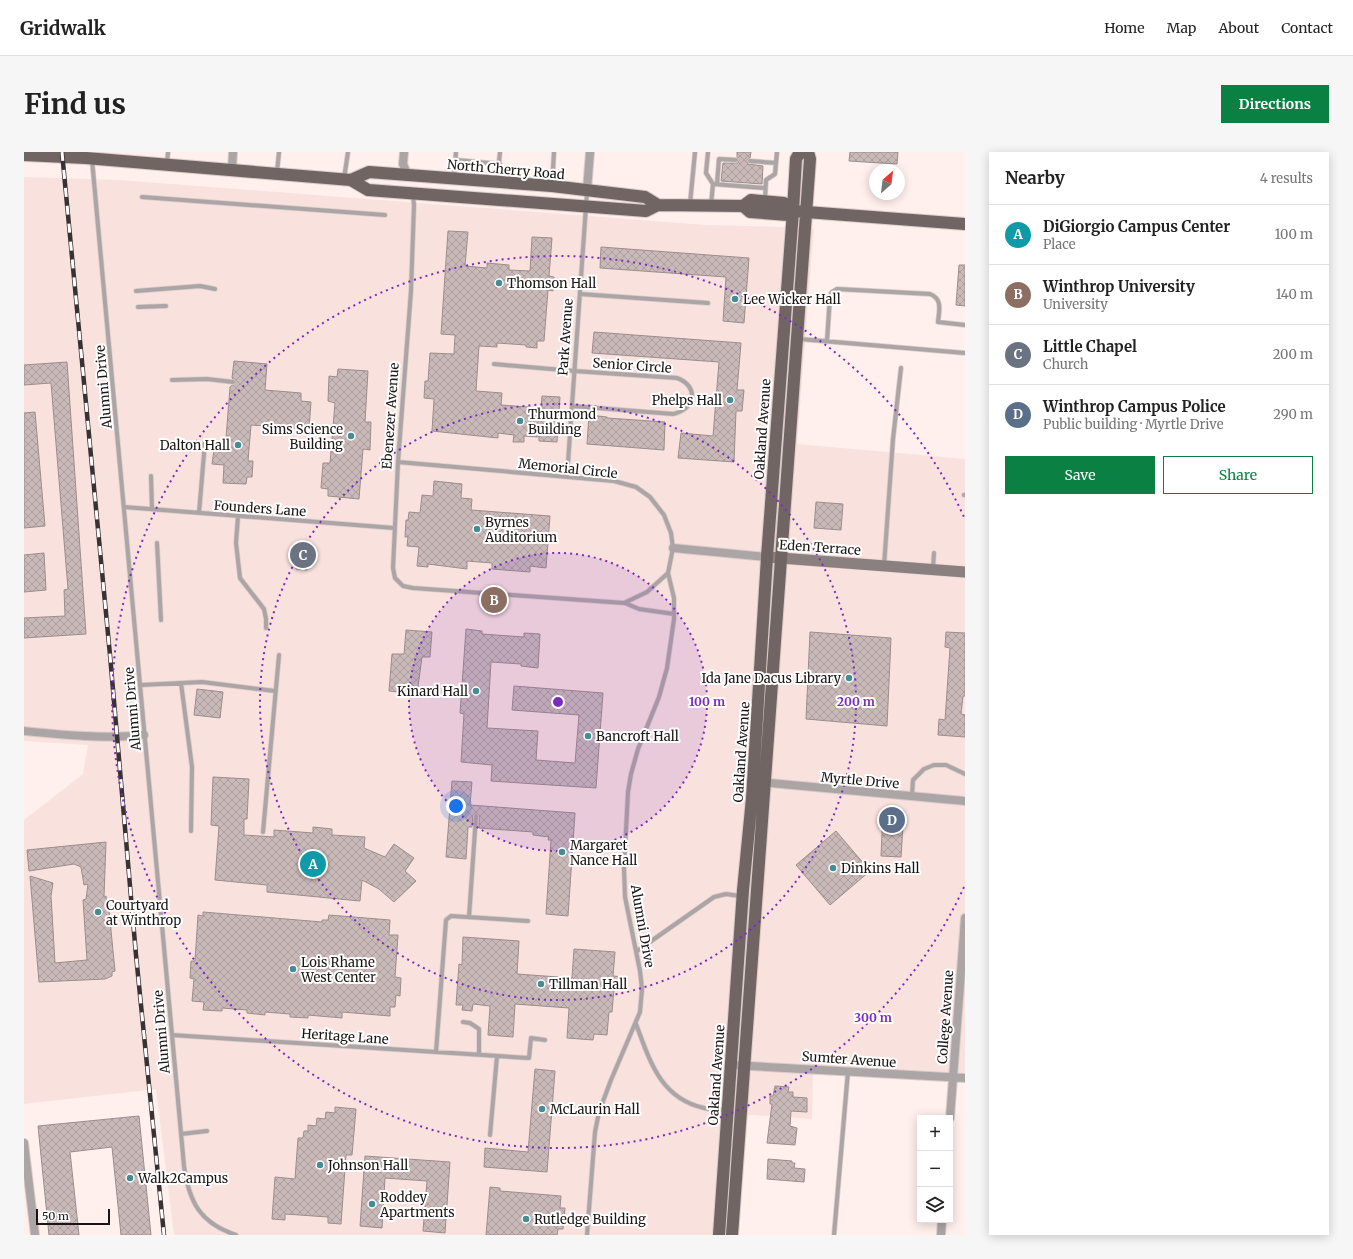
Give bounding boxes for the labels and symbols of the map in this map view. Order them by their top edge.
street label: North Cherry Road [446,156,566,183]
north arrow [869,164,905,200]
place label: Thomson Hall [507,275,596,292]
marker: Thomson Hall [494,278,504,288]
place label: Lee Wicker Hall [743,291,841,308]
marker: Lee Wicker Hall [730,294,740,304]
street label: Park Avenue [554,298,577,376]
street label: Alumni Drive [91,344,116,430]
street label: Senior Circle [592,354,672,377]
street label: Ebenezer Avenue [378,362,403,470]
street label: Oakland Avenue [751,378,775,480]
place label: Phelps Hall [652,392,722,409]
marker: Phelps Hall [725,395,735,405]
place label: Thurmond Building [528,406,596,438]
marker: Thurmond Building [515,416,525,426]
place label: Sims Science Building [262,421,343,453]
marker: Sims Science Building [346,431,356,441]
place label: Dalton Hall [160,437,230,454]
marker: Dalton Hall [233,440,243,450]
street label: Memorial Circle [518,455,619,482]
street label: Founders Lane [213,497,307,520]
place label: Byrnes Auditorium [484,514,557,546]
marker: Byrnes Auditorium [472,524,482,534]
street label: Eden Terrace [778,536,862,559]
pin: C [290,540,316,570]
pin: B [481,585,507,615]
street label: Alumni Drive [120,666,145,752]
place label: Ida Jane Dacus Library [702,670,841,687]
marker: Ida Jane Dacus Library [844,673,854,683]
place label: Kinard Hall [397,683,468,700]
marker: Kinard Hall [471,686,481,696]
text: 100 m [689,694,725,709]
text: 200 m [837,694,875,709]
centre of rings [551,695,565,709]
street label: Oakland Avenue [730,701,754,803]
place label: Bancroft Hall [596,728,679,745]
marker: Bancroft Hall [583,731,593,741]
street label: Myrtle Drive [820,769,900,792]
your location [446,796,466,816]
pin: D [879,805,905,835]
place label: Margaret Nance Hall [570,837,637,869]
marker: Margaret Nance Hall [557,847,567,857]
pin: A [300,849,326,879]
place label: Dinkins Hall [841,860,920,877]
marker: Dinkins Hall [828,863,838,873]
street label: Alumni Drive [627,882,658,969]
place label: Courtyard at Winthrop [106,897,181,929]
marker: Courtyard at Winthrop [93,907,103,917]
place label: Lois Rhame West Center [300,954,376,986]
marker: Lois Rhame West Center [288,964,298,974]
street label: College Avenue [934,969,957,1064]
place label: Tillman Hall [549,976,627,993]
marker: Tillman Hall [536,979,546,989]
street label: Alumni Drive [149,989,174,1075]
text: 300 m [854,1010,892,1025]
street label: Oakland Avenue [705,1024,729,1126]
street label: Heritage Lane [301,1025,389,1048]
street label: Sumter Avenue [801,1048,897,1071]
place label: McLaurin Hall [550,1101,640,1118]
marker: McLaurin Hall [537,1104,547,1114]
place label: Johnson Hall [327,1157,408,1174]
marker: Johnson Hall [315,1160,325,1170]
place label: Walk2Campus [137,1170,228,1187]
marker: Walk2Campus [125,1173,135,1183]
place label: Roddey Apartments [379,1189,455,1221]
marker: Roddey Apartments [367,1199,377,1209]
scale bar [36,1207,110,1226]
place label: Rutledge Building [534,1211,646,1228]
marker: Rutledge Building [521,1214,531,1224]

